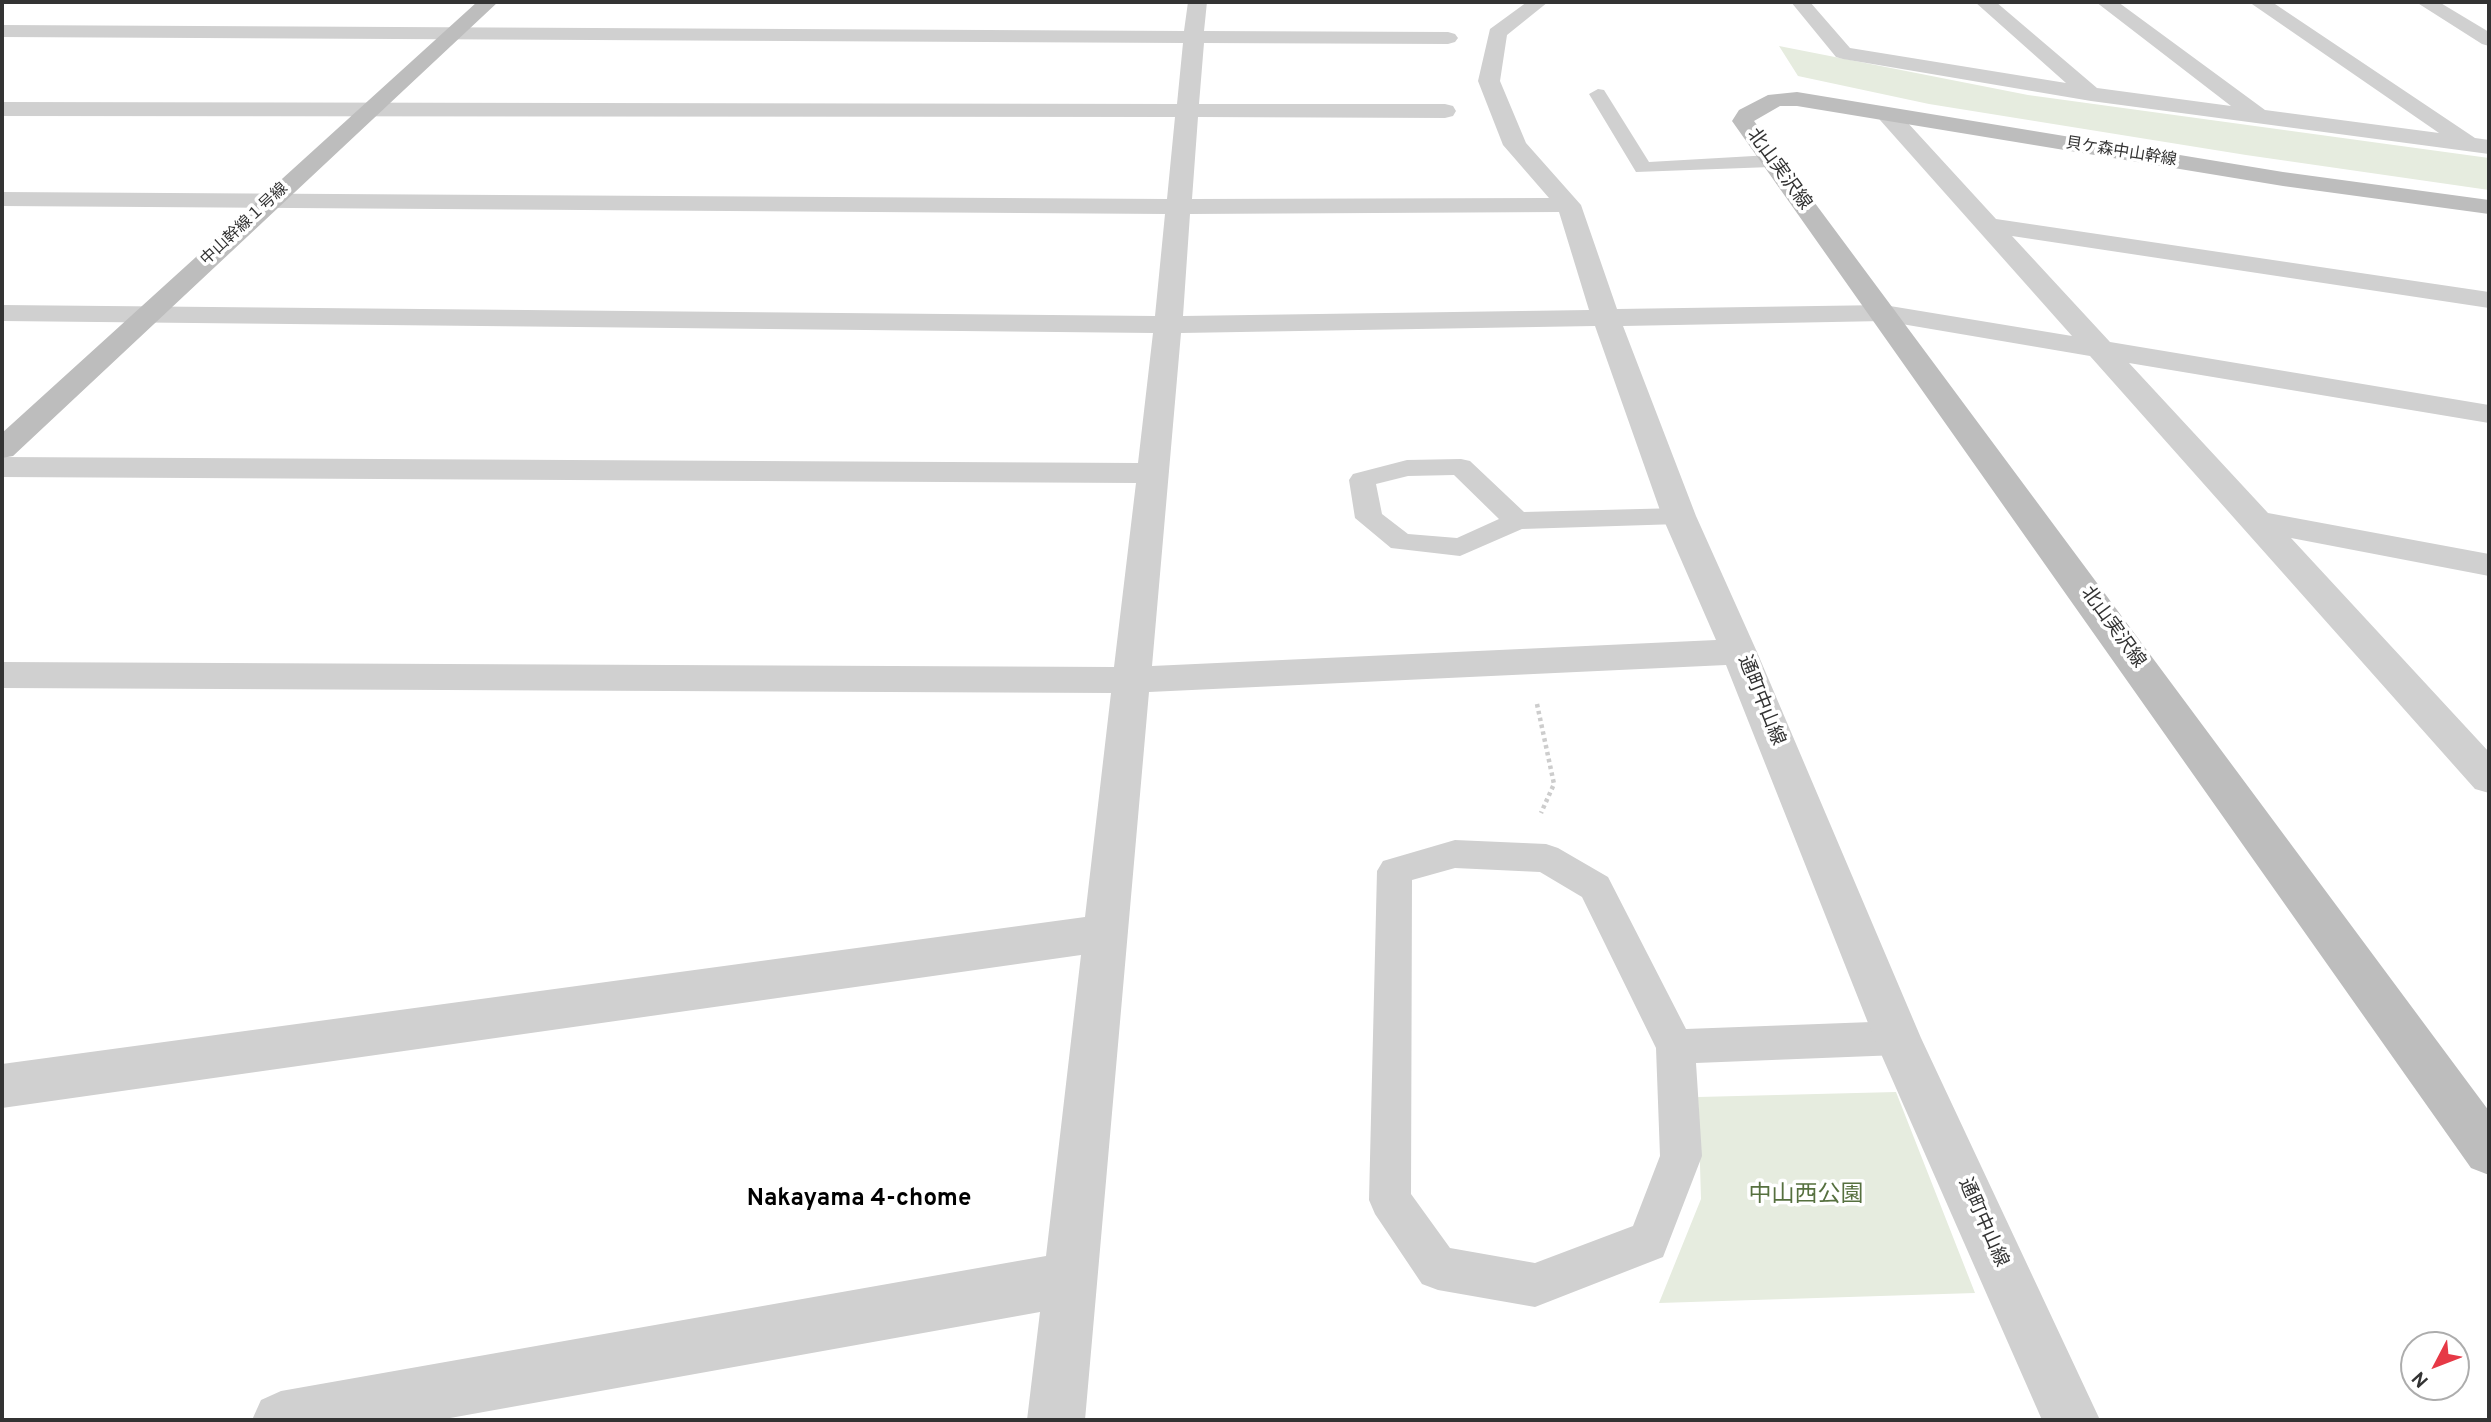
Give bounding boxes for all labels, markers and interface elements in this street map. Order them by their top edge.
street label: 北山実沢線 [1741,125,1815,215]
street label: 貝ケ森中山幹線 [2064,135,2178,171]
street label: 中山幹線１号線 [197,180,293,270]
street label: 北山実沢線 [2075,583,2149,673]
street label: 通町中山線 [1732,653,1788,749]
street label: 通町中山線 [1952,1175,2012,1271]
park label: 中山西公園 [1749,1182,1863,1210]
district label: Nakayama 4-chome [747,1186,971,1214]
north arrow [2400,1331,2470,1401]
text: N [2407,1366,2434,1392]

